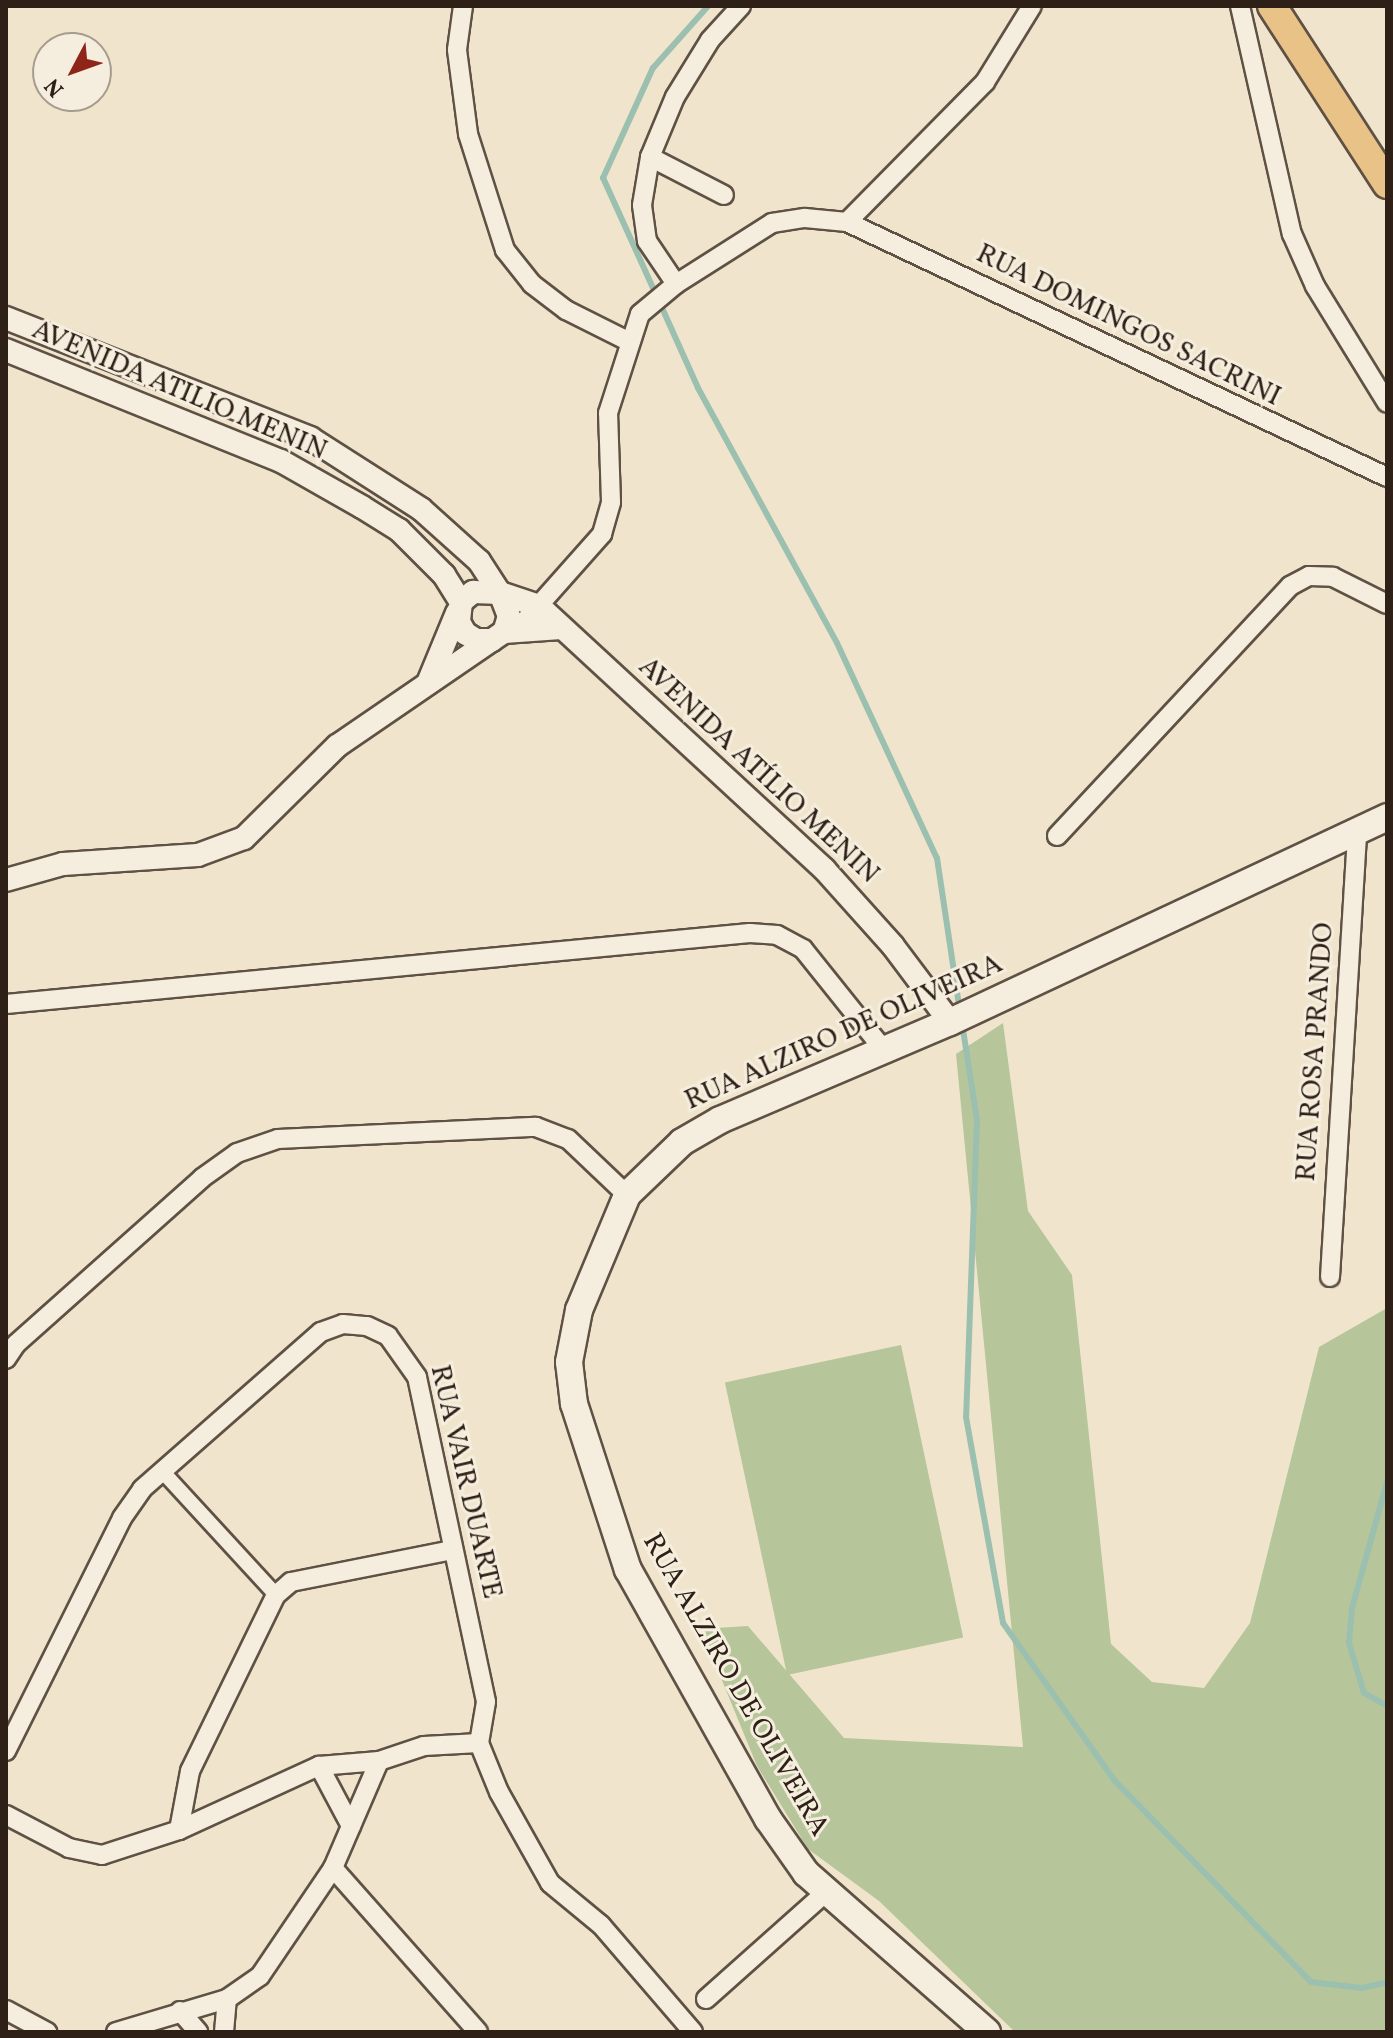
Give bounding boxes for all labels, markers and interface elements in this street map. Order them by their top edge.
north arrow [32,32,112,112]
text: N [38,71,72,103]
street label: RUA DOMINGOS SACRINI [970,238,1286,414]
street label: AVENIDA ATILIO MENIN [27,314,331,468]
street label: AVENIDA ATÍLIO MENIN [631,651,885,891]
street label: RUA ROSA PRANDO [1290,921,1342,1183]
street label: RUA ALZIRO DE OLIVEIRA [680,948,1008,1118]
street label: RUA VAIR DUARTE [422,1361,508,1603]
street label: RUA ALZIRO DE OLIVEIRA [634,1528,836,1842]

